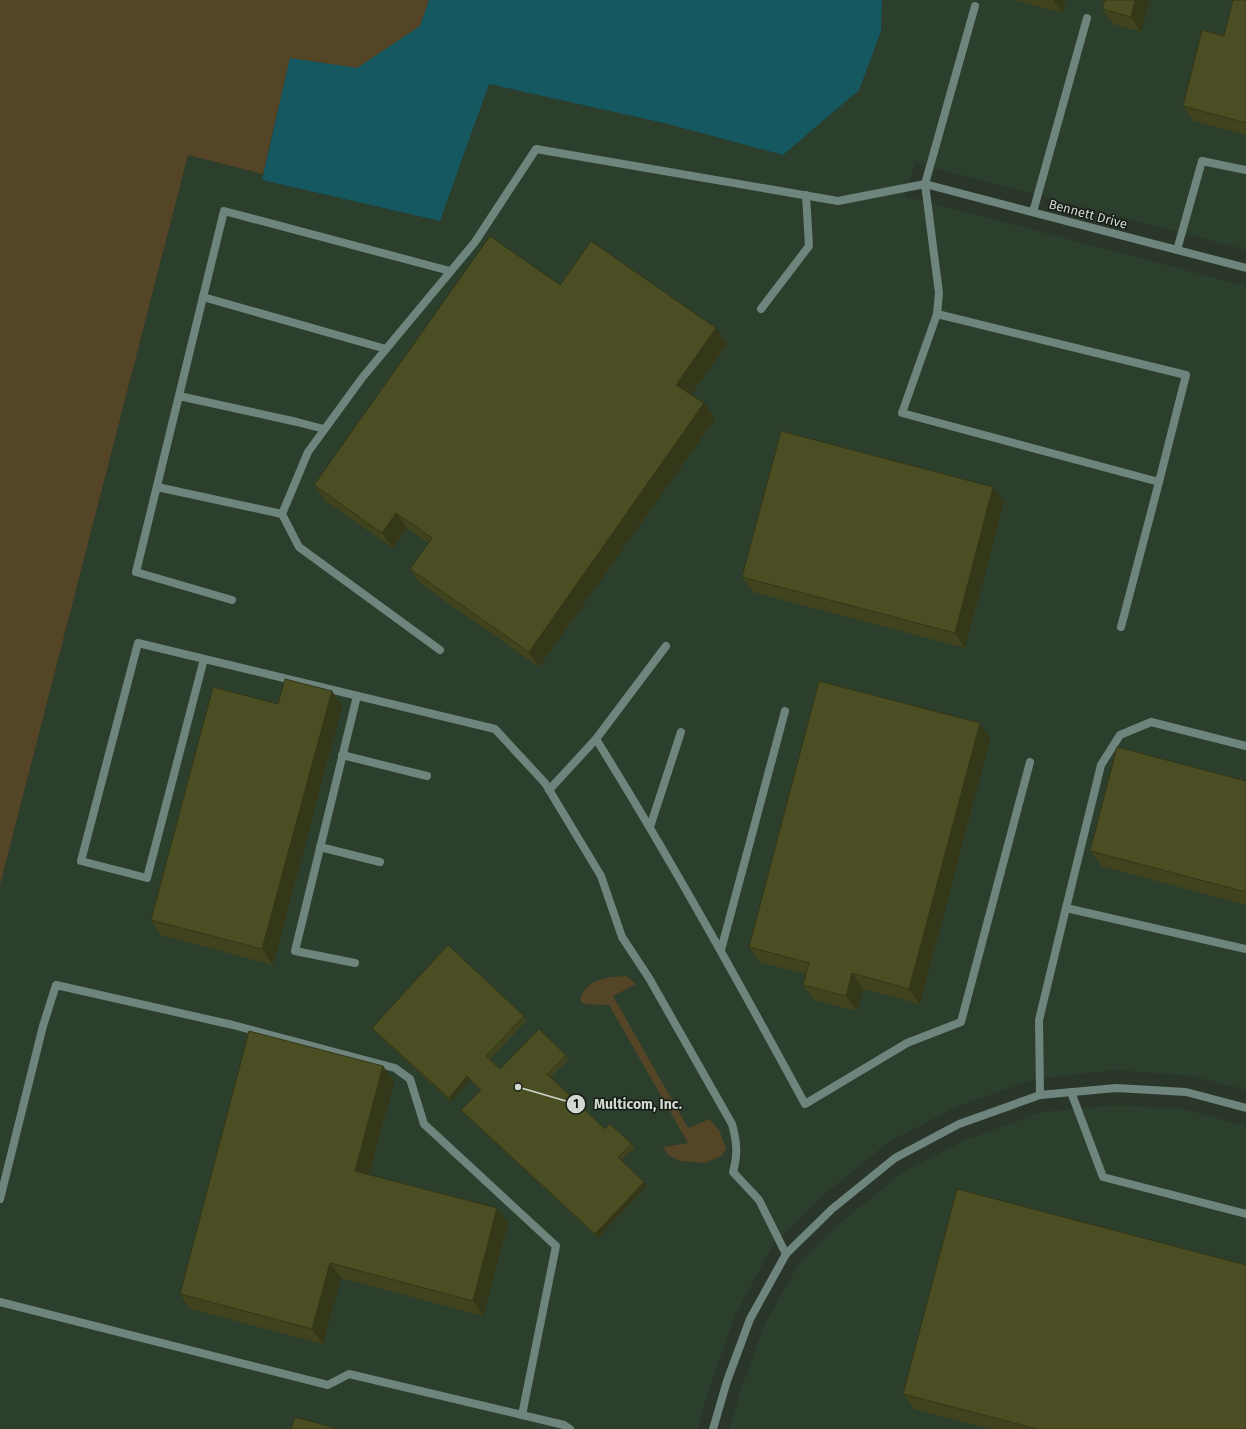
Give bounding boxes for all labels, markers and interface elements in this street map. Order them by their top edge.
street label: Bennett Drive [1047,196,1129,232]
callout: Multicom, Inc. [566,1091,690,1117]
text: Multicom, Inc. [594,1096,682,1113]
text: 1 [573,1097,579,1111]

